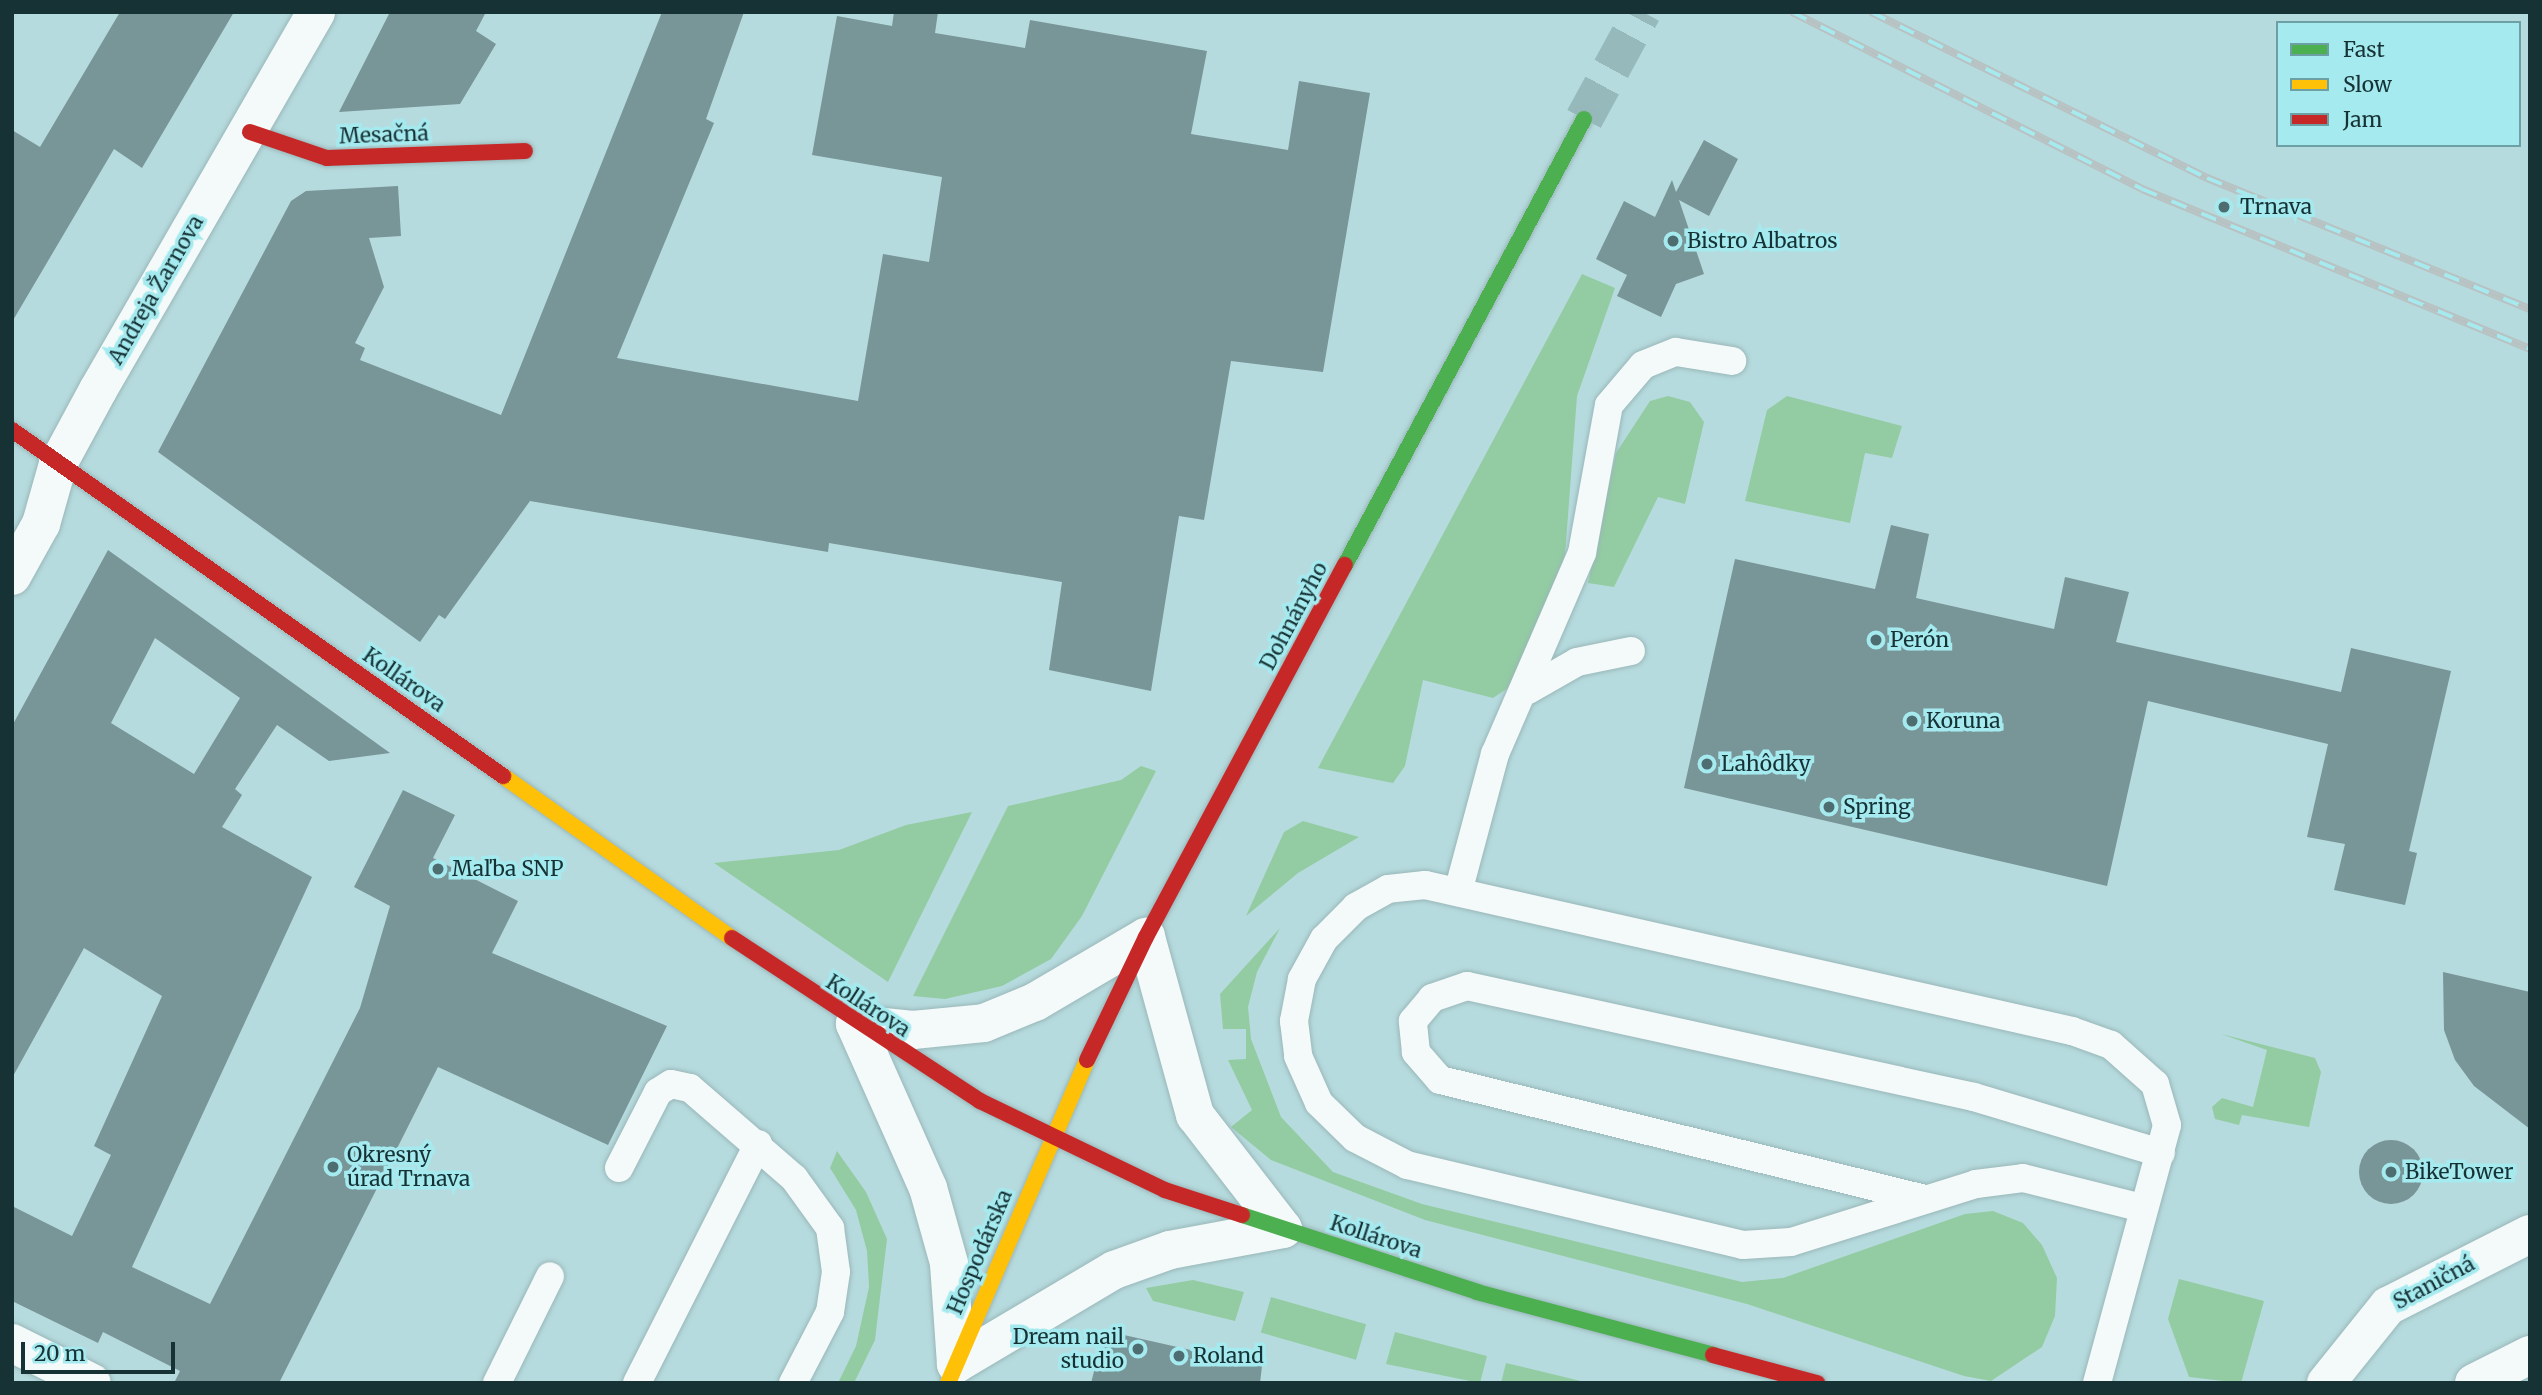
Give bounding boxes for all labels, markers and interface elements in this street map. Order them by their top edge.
legend [2276,21,2521,147]
text: Fast [2343,36,2385,63]
text: Slow [2343,71,2392,98]
text: Jam [2343,106,2382,133]
street label: Mesačná [339,121,429,149]
place label: Trnava [2240,194,2312,220]
marker: Trnava [2214,197,2234,217]
street label: Andreja Žarnova [103,211,209,369]
place label: Bistro Albatros [1687,228,1838,254]
marker: Bistro Albatros [1665,233,1681,249]
street label: Dohnányho [1255,558,1333,674]
place label: Perón [1890,627,1949,653]
marker: Perón [1868,632,1884,648]
street label: Kollárova [358,642,450,718]
place label: Koruna [1926,708,2001,734]
marker: Koruna [1904,713,1920,729]
place label: Lahôdky [1721,751,1811,777]
marker: Lahôdky [1699,756,1715,772]
place label: Spring [1843,794,1911,820]
marker: Spring [1821,799,1837,815]
place label: Maľba SNP [452,856,563,882]
marker: Maľba SNP [430,861,446,877]
street label: Kollárova [821,970,915,1042]
place label: Okresný úrad Trnava [347,1142,470,1192]
marker: Okresný úrad Trnava [325,1159,341,1175]
place label: BikeTower [2405,1159,2513,1185]
marker: BikeTower [2383,1164,2399,1180]
street label: Hospodárska [942,1186,1018,1318]
street label: Kollárova [1327,1210,1425,1264]
street label: Staničná [2389,1251,2479,1315]
place label: Dream nail studio [1013,1324,1124,1374]
scale bar [24,1328,178,1372]
text: 20 m [34,1340,85,1367]
marker: Dream nail studio [1130,1341,1146,1357]
place label: Roland [1193,1343,1264,1369]
marker: Roland [1171,1348,1187,1364]

